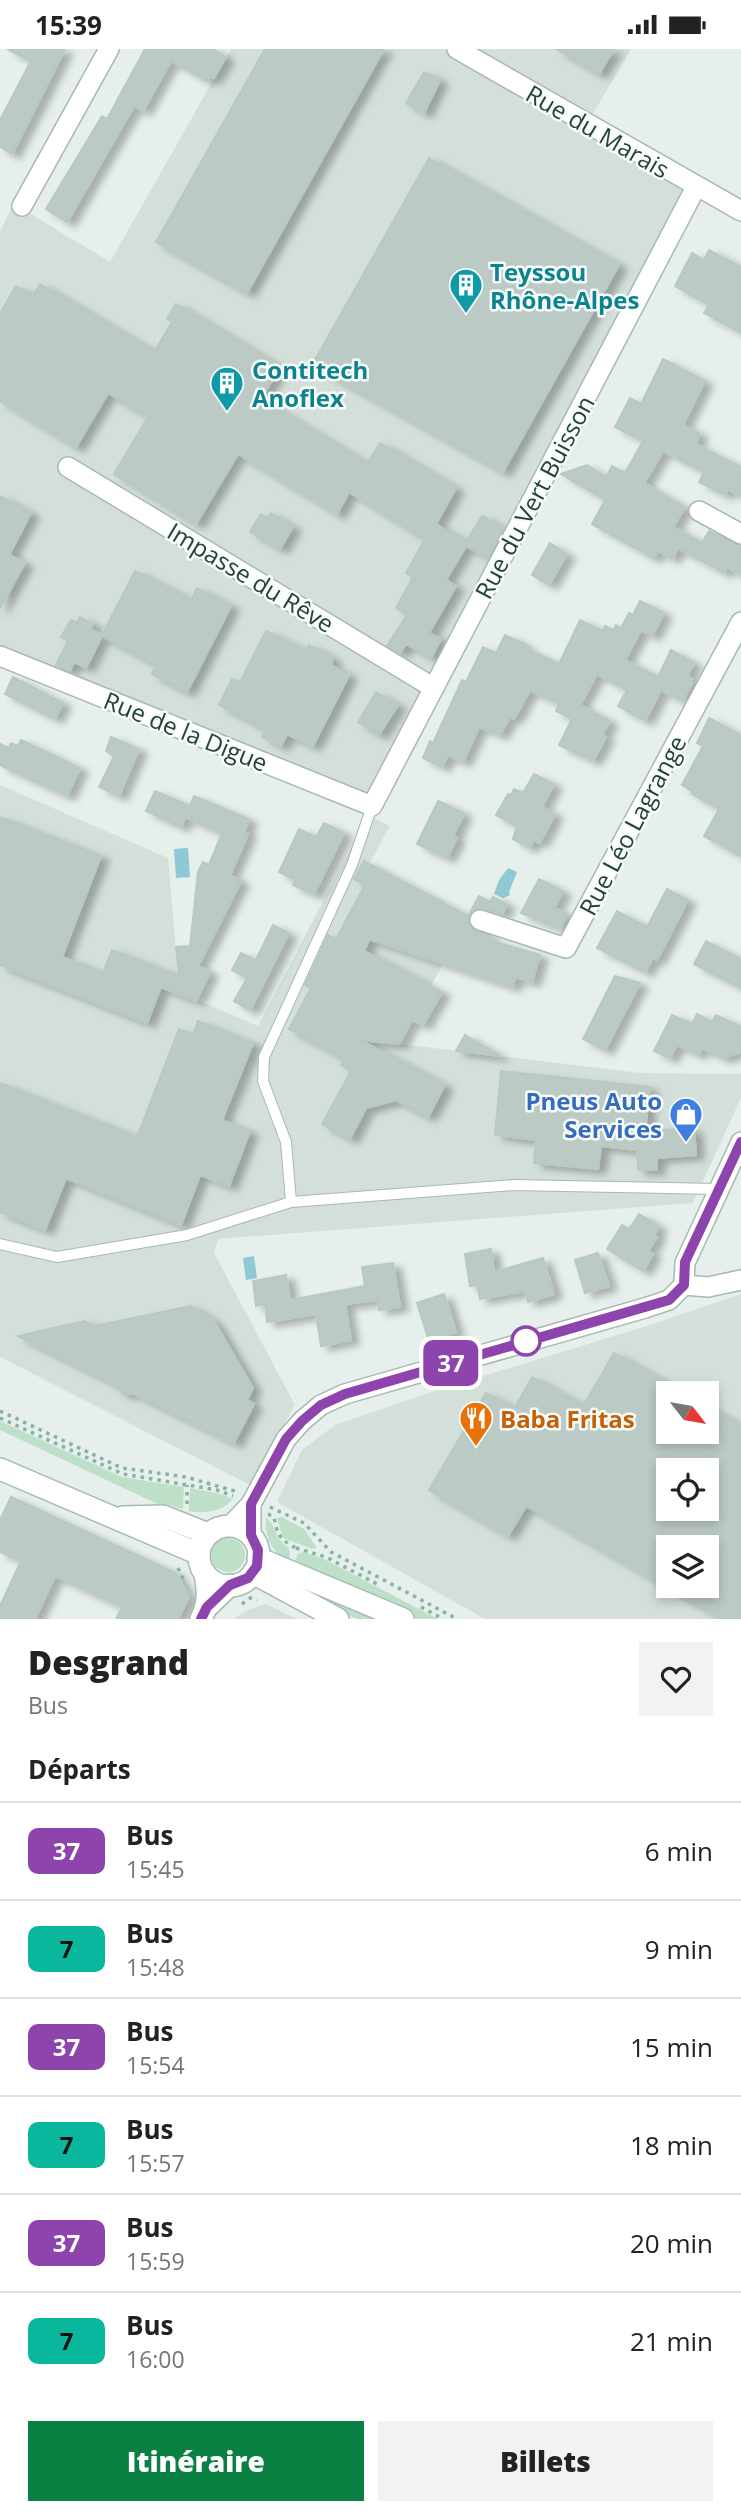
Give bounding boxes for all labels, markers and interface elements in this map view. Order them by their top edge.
text: 15:39 [35,7,102,43]
street label: Rue du Marais [520,77,676,185]
place label: Teyssou Rhône-Alpes [490,255,639,316]
building icon: Teyssou Rhône-Alpes [447,266,485,315]
place label: Contitech Anoflex [252,353,368,414]
building icon: Contitech Anoflex [208,364,246,413]
street label: Rue du Vert Buisson [466,390,602,604]
street label: Impasse du Rêve [162,514,340,640]
street label: Rue de la Digue [99,683,273,779]
street label: Rue Léo Lagrange [571,729,693,921]
place label: Pneus Auto Services [525,1084,662,1145]
shop icon: Pneus Auto Services [667,1095,705,1144]
unlabelled marker [511,1326,541,1356]
line badge: 37 [420,1340,482,1386]
text: 37 [437,1346,465,1379]
north arrow [656,1381,719,1444]
map controls [656,1381,719,1598]
restaurant icon: Baba Fritas [457,1399,495,1448]
place label: Baba Fritas [500,1402,635,1435]
button: locate [656,1458,719,1521]
button: layers [656,1535,719,1598]
text: Desgrand [28,1640,189,1685]
button: heart [639,1642,713,1716]
text: Bus [28,1689,68,1721]
text: Départs [28,1751,131,1787]
text: Bus [126,1817,173,1853]
text: 6 min [645,1833,713,1869]
text: 37 [53,1834,80,1867]
text: 15:45 [126,1853,185,1885]
text: Bus [126,1915,173,1951]
text: 9 min [645,1931,713,1967]
text: 7 [60,1932,73,1965]
text: 15:48 [126,1951,185,1983]
text: Bus [126,2013,173,2049]
text: 15 min [630,2029,713,2065]
text: 37 [53,2030,80,2063]
text: 15:54 [126,2049,185,2081]
text: Bus [126,2111,173,2147]
text: 18 min [630,2127,713,2163]
text: 7 [60,2128,73,2161]
text: 15:57 [126,2147,185,2179]
text: Bus [126,2209,173,2245]
text: 20 min [630,2225,713,2261]
text: 37 [53,2226,80,2259]
text: 15:59 [126,2245,185,2277]
text: Bus [126,2307,173,2343]
text: 21 min [630,2323,713,2359]
text: 7 [60,2324,73,2357]
text: 16:00 [126,2343,185,2375]
button: Itinéraire [28,2421,364,2501]
button: Billets [378,2421,713,2501]

